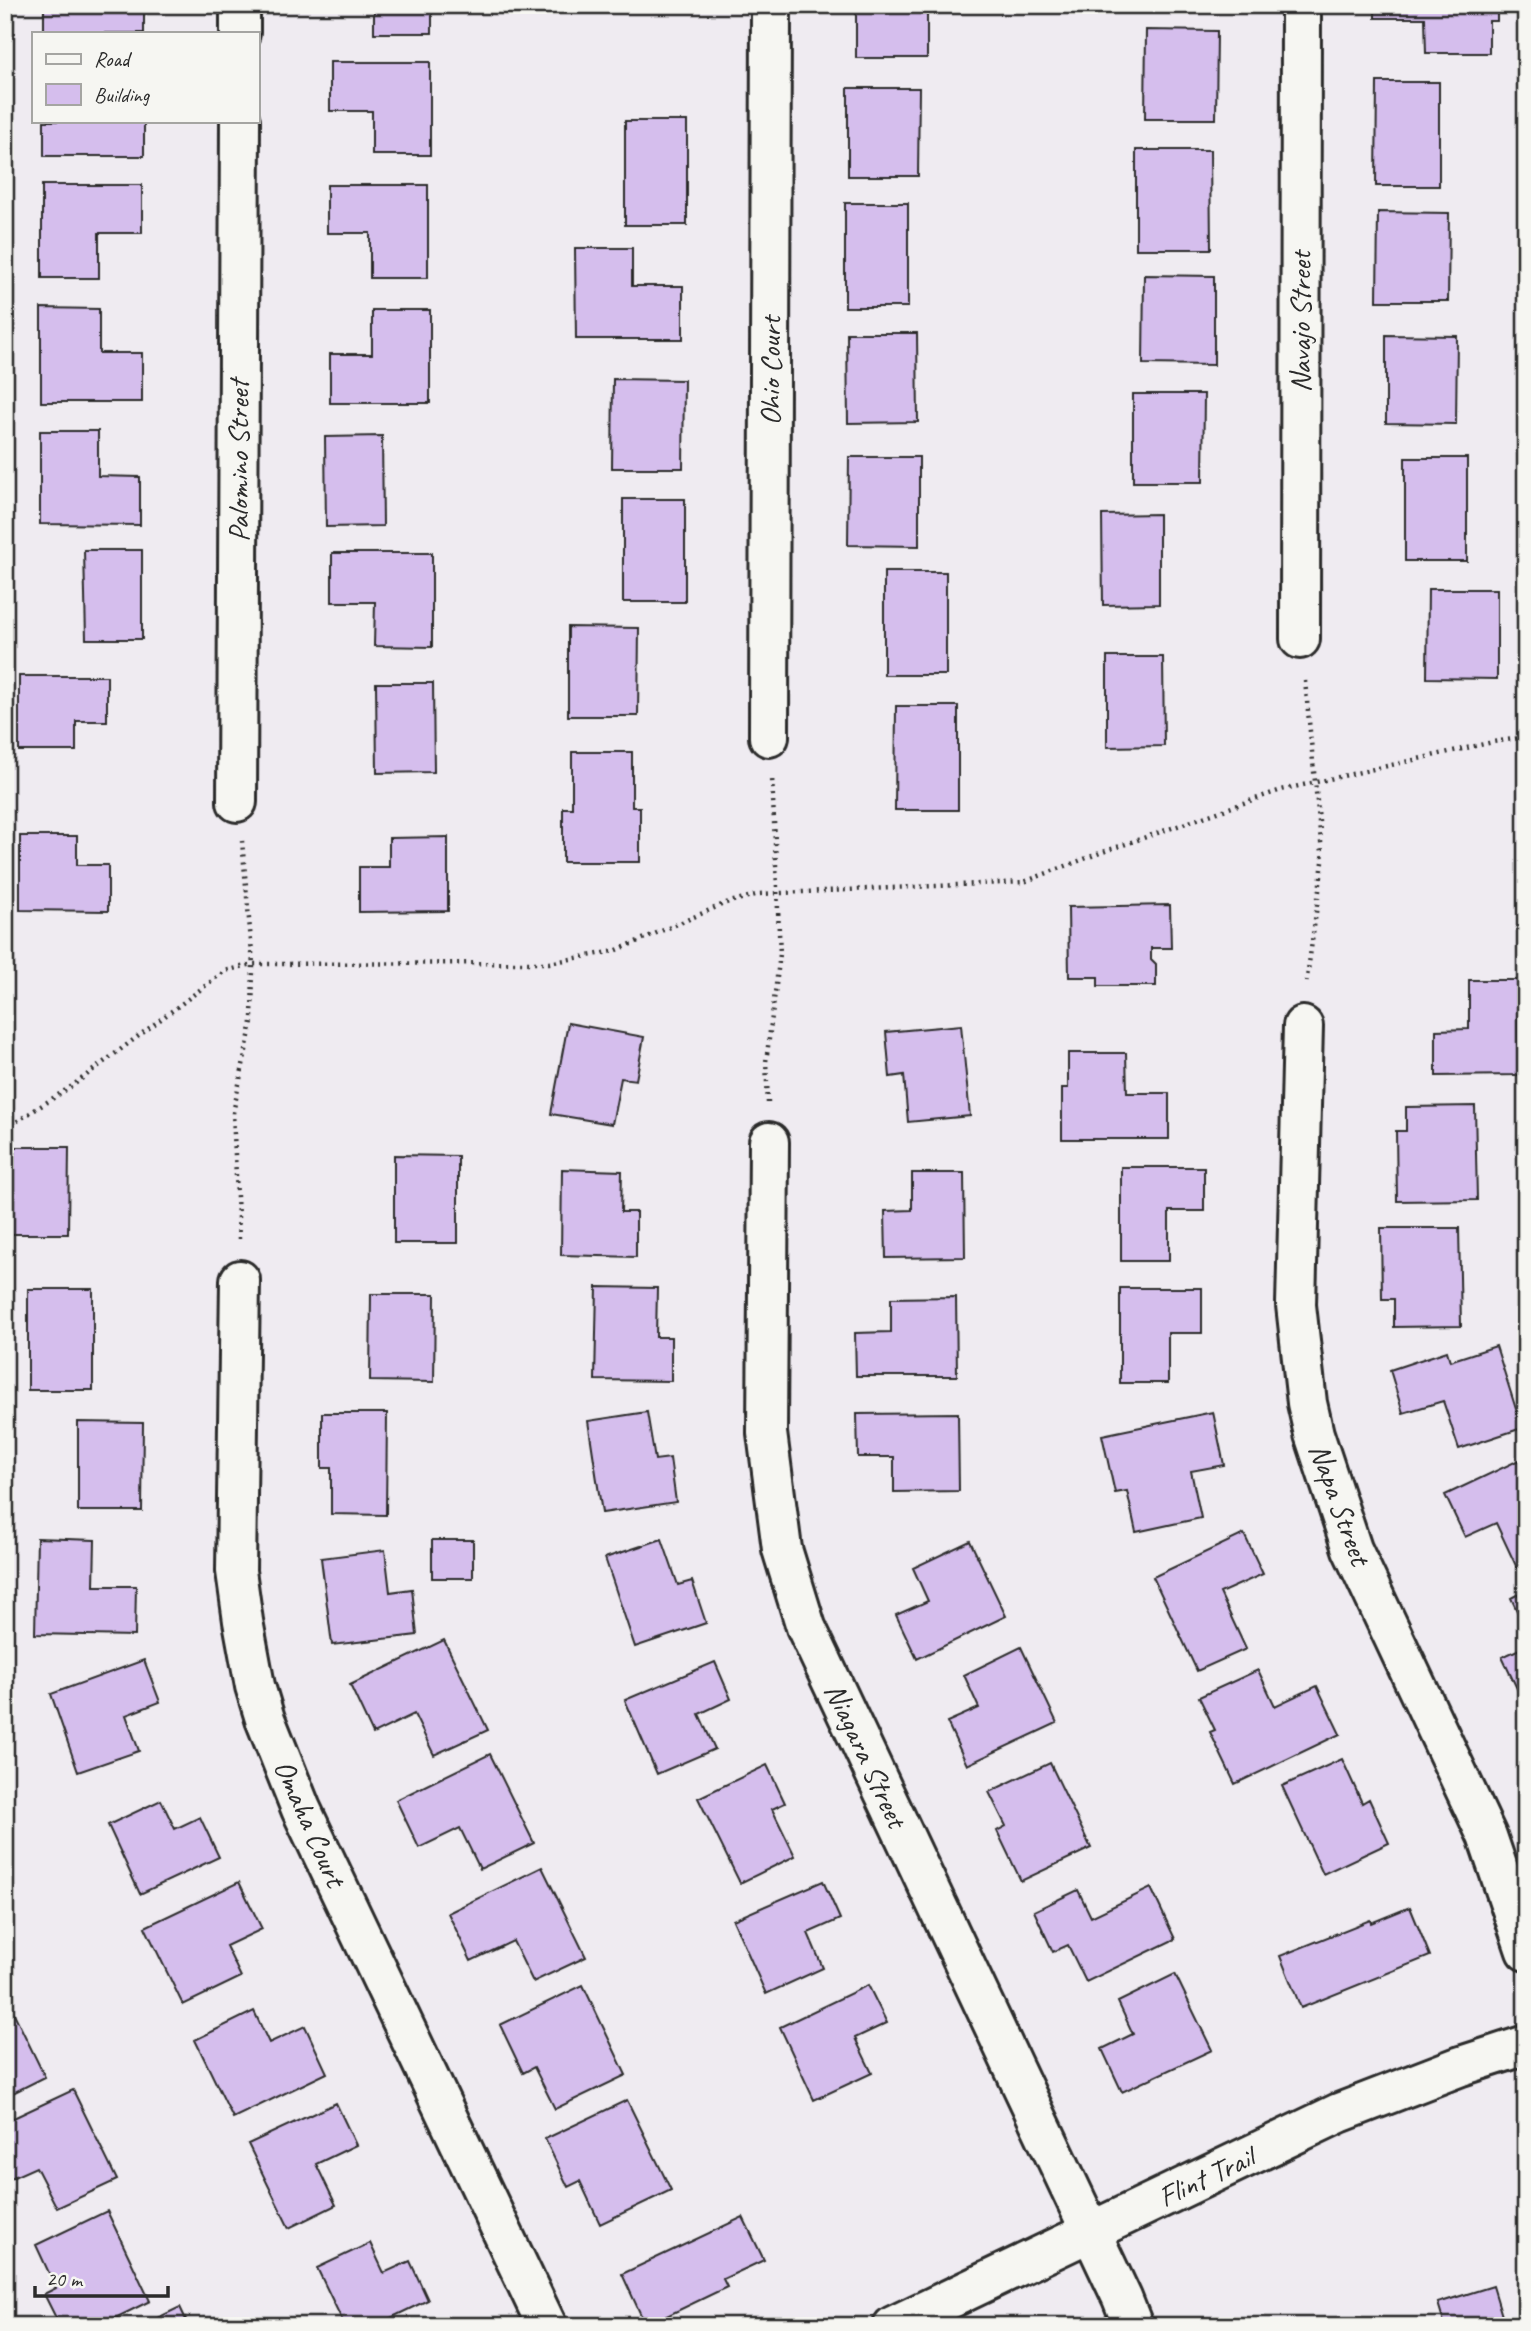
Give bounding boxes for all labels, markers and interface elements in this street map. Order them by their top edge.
legend [32,32,259,122]
text: Road [94,46,133,72]
text: Building [94,82,151,108]
street label: Navajo Street [1281,248,1319,393]
street label: Ohio Court [751,313,789,426]
street label: Palomino Street [219,376,257,542]
street label: Napa Street [1301,1438,1381,1573]
street label: Niagara Street [816,1677,917,1836]
street label: Omaha Court [265,1754,356,1895]
street label: Flint Trail [1152,2136,1264,2216]
scale bar [35,2254,168,2298]
text: 20 m [46,2266,84,2292]

